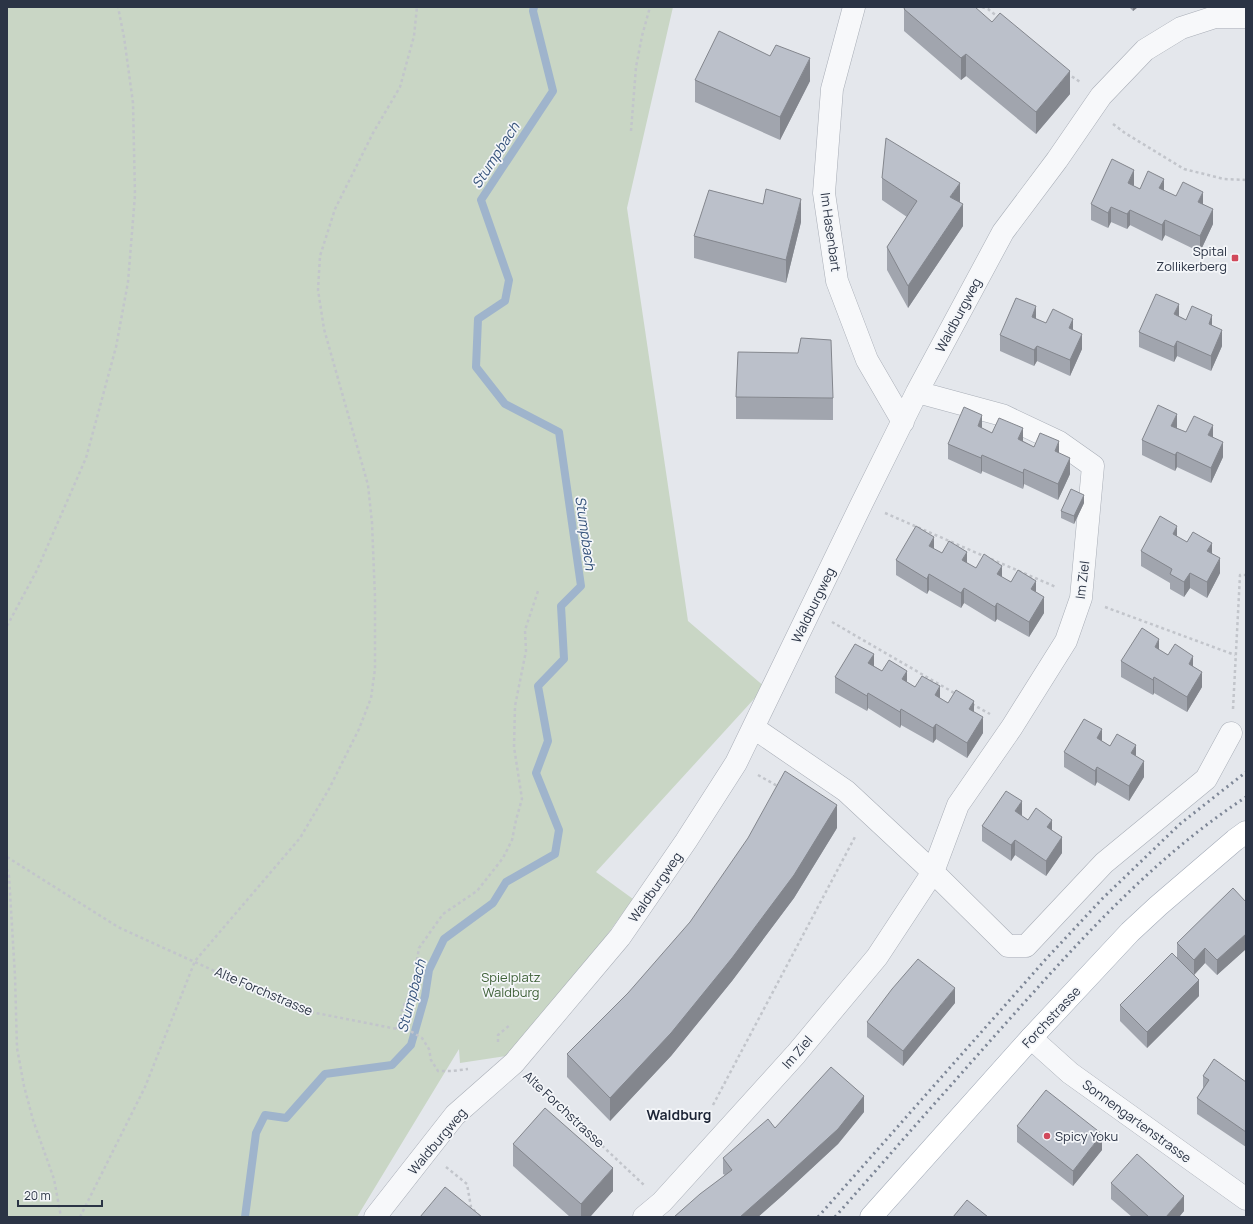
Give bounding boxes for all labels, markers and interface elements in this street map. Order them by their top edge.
water label: Stumpbach [467,118,524,192]
street label: Im Hasenbart [817,191,845,273]
place label: Spital Zollikerberg [1156,242,1227,275]
marker: Spital Zollikerberg [1230,253,1240,263]
street label: Waldburgweg [931,275,985,355]
water label: Stumpbach [571,495,601,572]
street label: Im Ziel [1071,560,1093,600]
street label: Waldburgweg [787,564,839,646]
street label: Waldburgweg [624,848,686,926]
water label: Stumpbach [392,957,430,1035]
street label: Alte Forchstrasse [212,962,316,1020]
park label: Spielplatz Waldburg [481,968,541,1001]
street label: Forchstrasse [1018,982,1085,1052]
street label: Im Ziel [778,1032,816,1072]
street label: Alte Forchstrasse [520,1067,609,1152]
street label: Sonnengartenstrasse [1079,1075,1196,1167]
street label: Waldburgweg [404,1104,470,1178]
district label: Waldburg [647,1105,711,1124]
place label: Spicy Yoku [1055,1127,1118,1145]
marker: Spicy Yoku [1042,1131,1052,1141]
scale bar [18,1182,102,1208]
text: 20 m [24,1187,51,1204]

